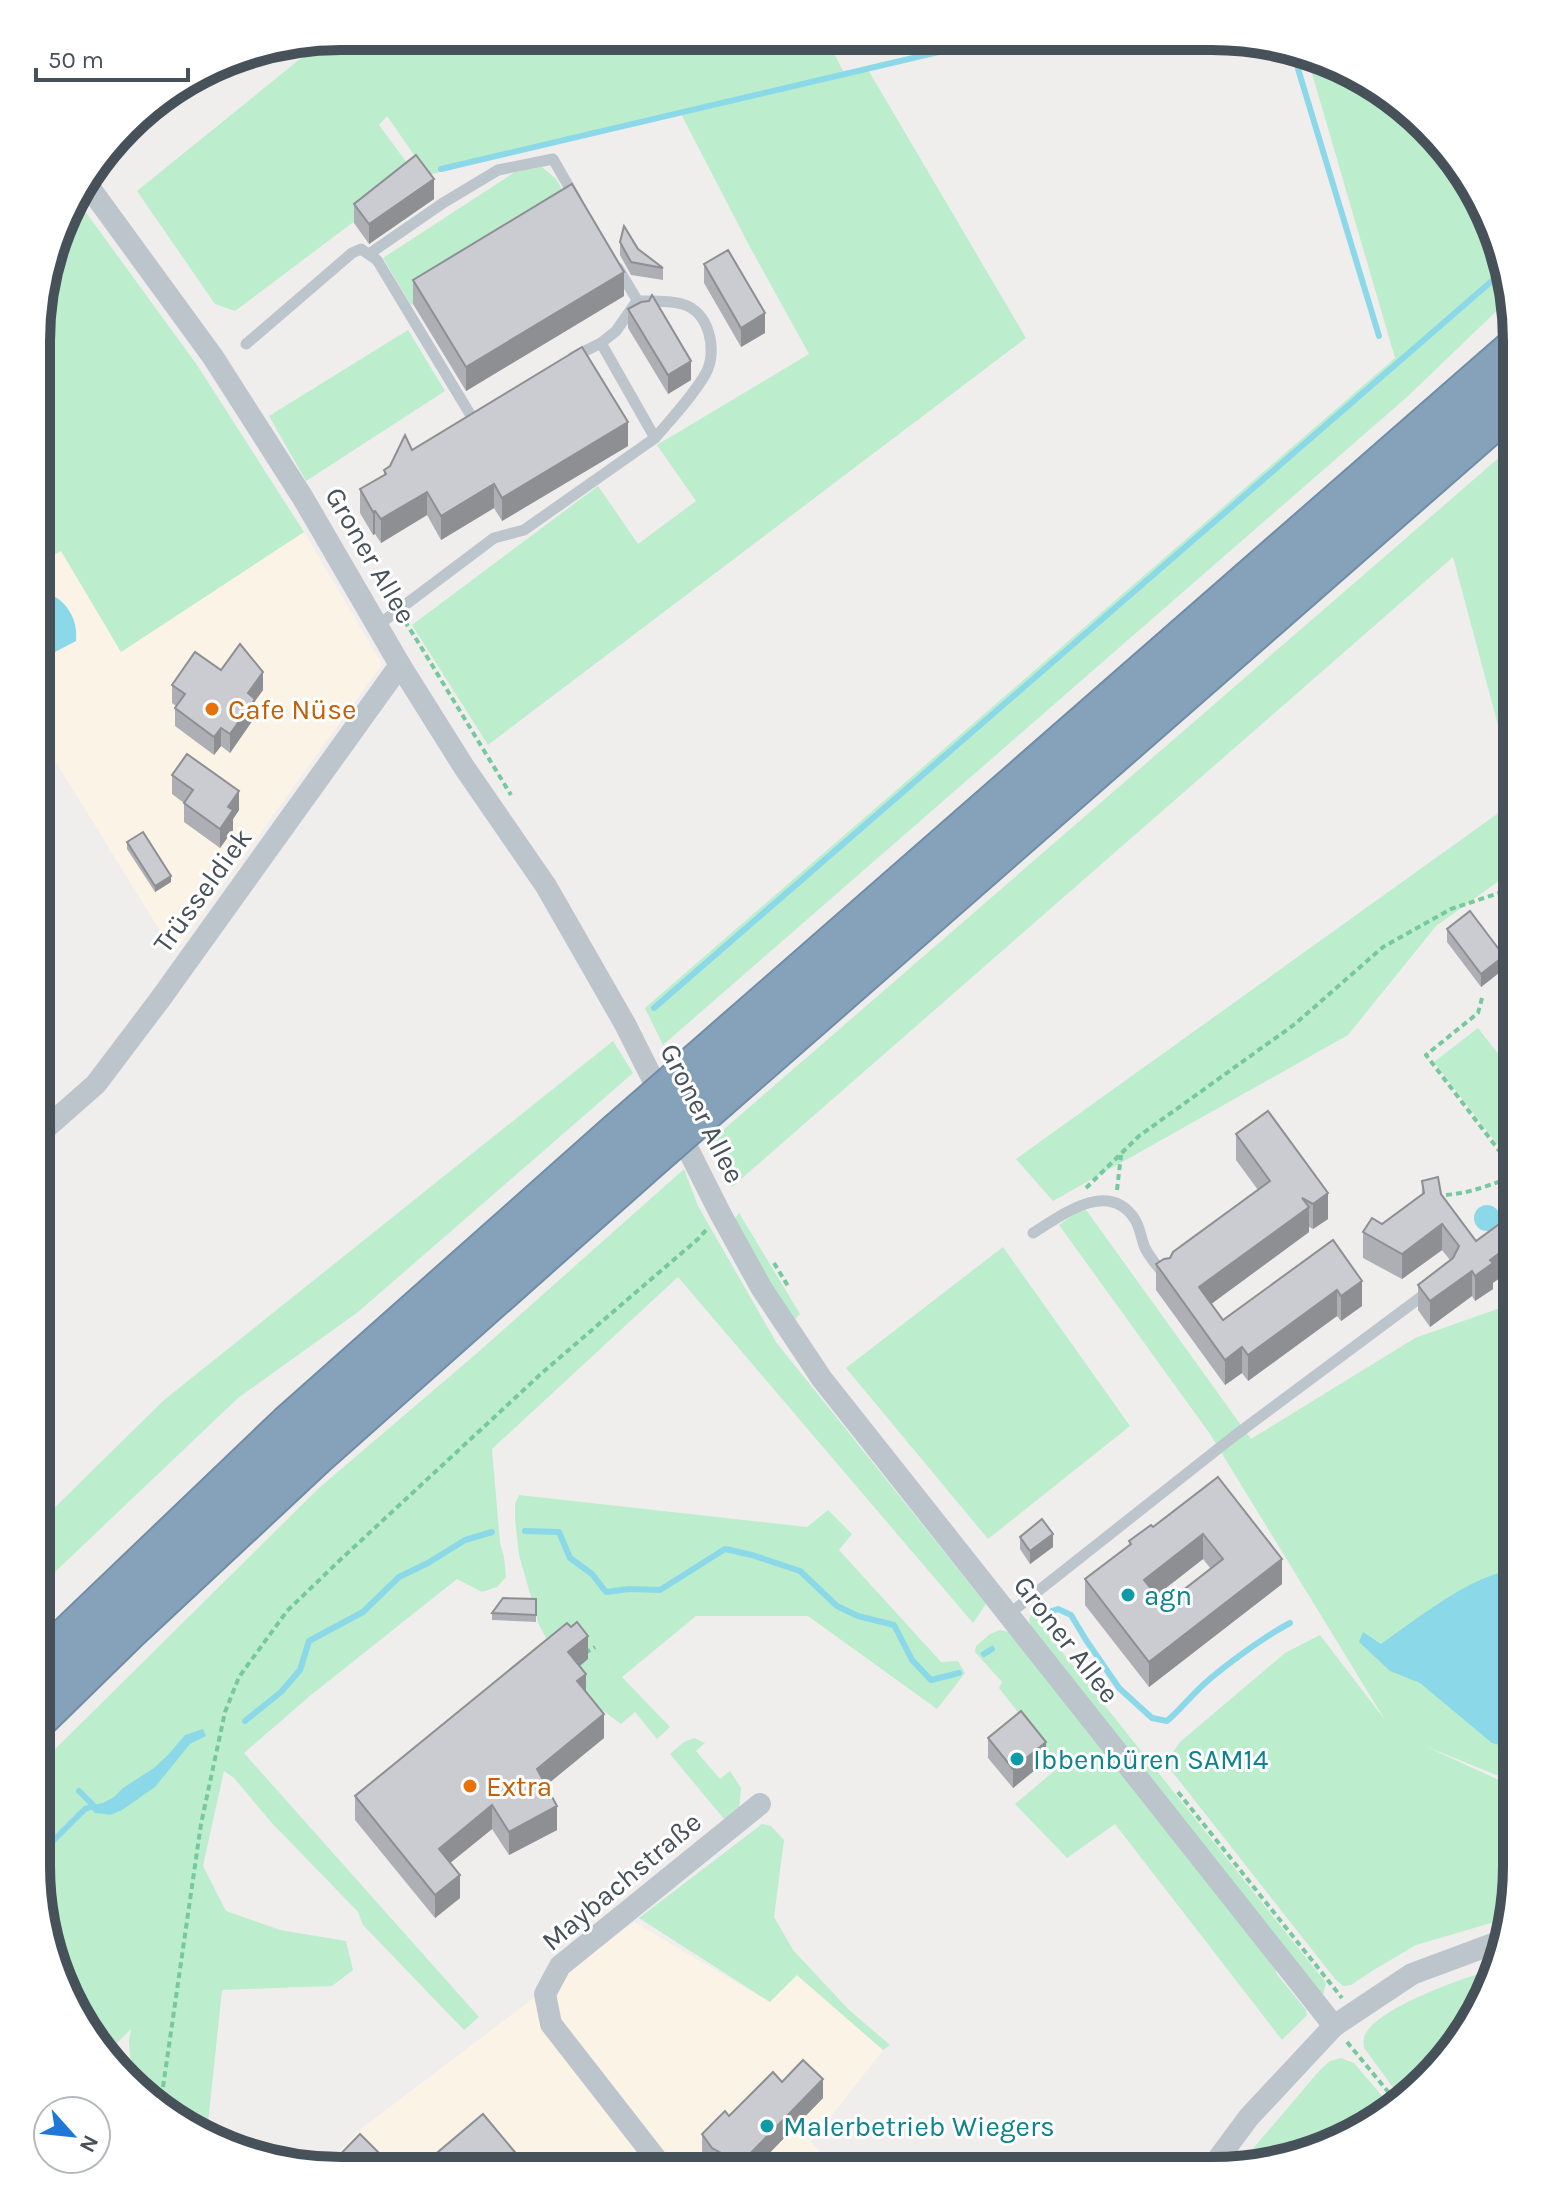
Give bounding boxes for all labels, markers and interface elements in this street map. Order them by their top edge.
scale bar [36,32,188,82]
text: 50 m [48,46,104,74]
street label: Groner Allee [318,481,423,629]
place label: Cafe Nüse [228,693,356,726]
marker: Cafe Nüse [203,700,221,718]
street label: Trüsseldiek [146,822,259,959]
street label: Groner Allee [653,1038,752,1188]
street label: Groner Allee [1007,1569,1126,1709]
place label: agn [1144,1579,1192,1612]
marker: agn [1119,1586,1137,1604]
place label: Ibbenbüren SAM14 [1033,1743,1269,1776]
marker: Ibbenbüren SAM14 [1008,1750,1026,1768]
place label: Extra [486,1770,552,1803]
marker: Extra [461,1777,479,1795]
street label: Maybachstraße [535,1805,708,1958]
north arrow [32,2095,112,2175]
place label: Malerbetrieb Wiegers [783,2110,1055,2143]
marker: Malerbetrieb Wiegers [758,2117,776,2135]
text: N [74,2131,104,2157]

